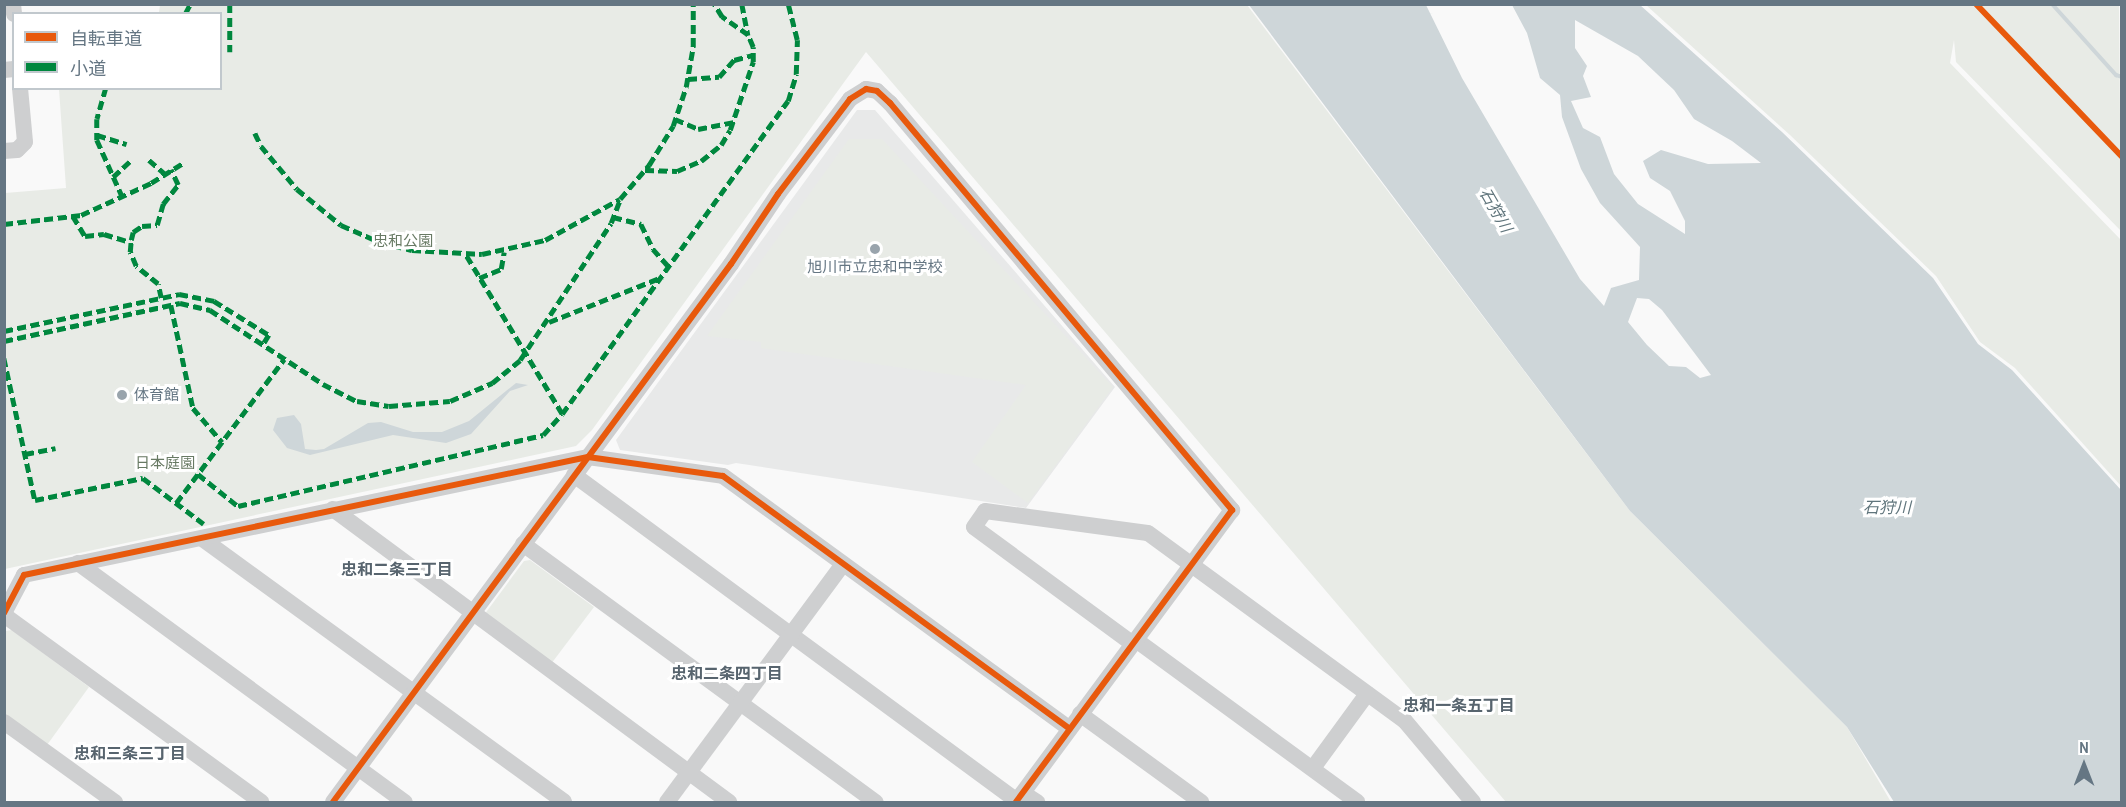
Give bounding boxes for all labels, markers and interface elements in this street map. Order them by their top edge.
legend [12,12,222,90]
text: 自転車道 [70,26,142,51]
text: 小道 [70,56,106,81]
water label: 石狩川 [1476,184,1516,236]
park label: 忠和公園 [373,232,433,250]
marker: 旭川市立忠和中学校 [868,242,882,256]
place label: 旭川市立忠和中学校 [808,258,942,276]
place label: 体育館 [134,386,179,404]
marker: 体育館 [115,388,129,402]
park label: 日本庭園 [135,454,195,472]
water label: 石狩川 [1863,497,1911,517]
district label: 忠和二条三丁目 [341,559,453,579]
district label: 忠和二条四丁目 [671,663,783,683]
district label: 忠和一条五丁目 [1403,695,1515,715]
north arrow [2054,735,2114,795]
text: N [2079,736,2089,758]
district label: 忠和三条三丁目 [74,743,186,763]

